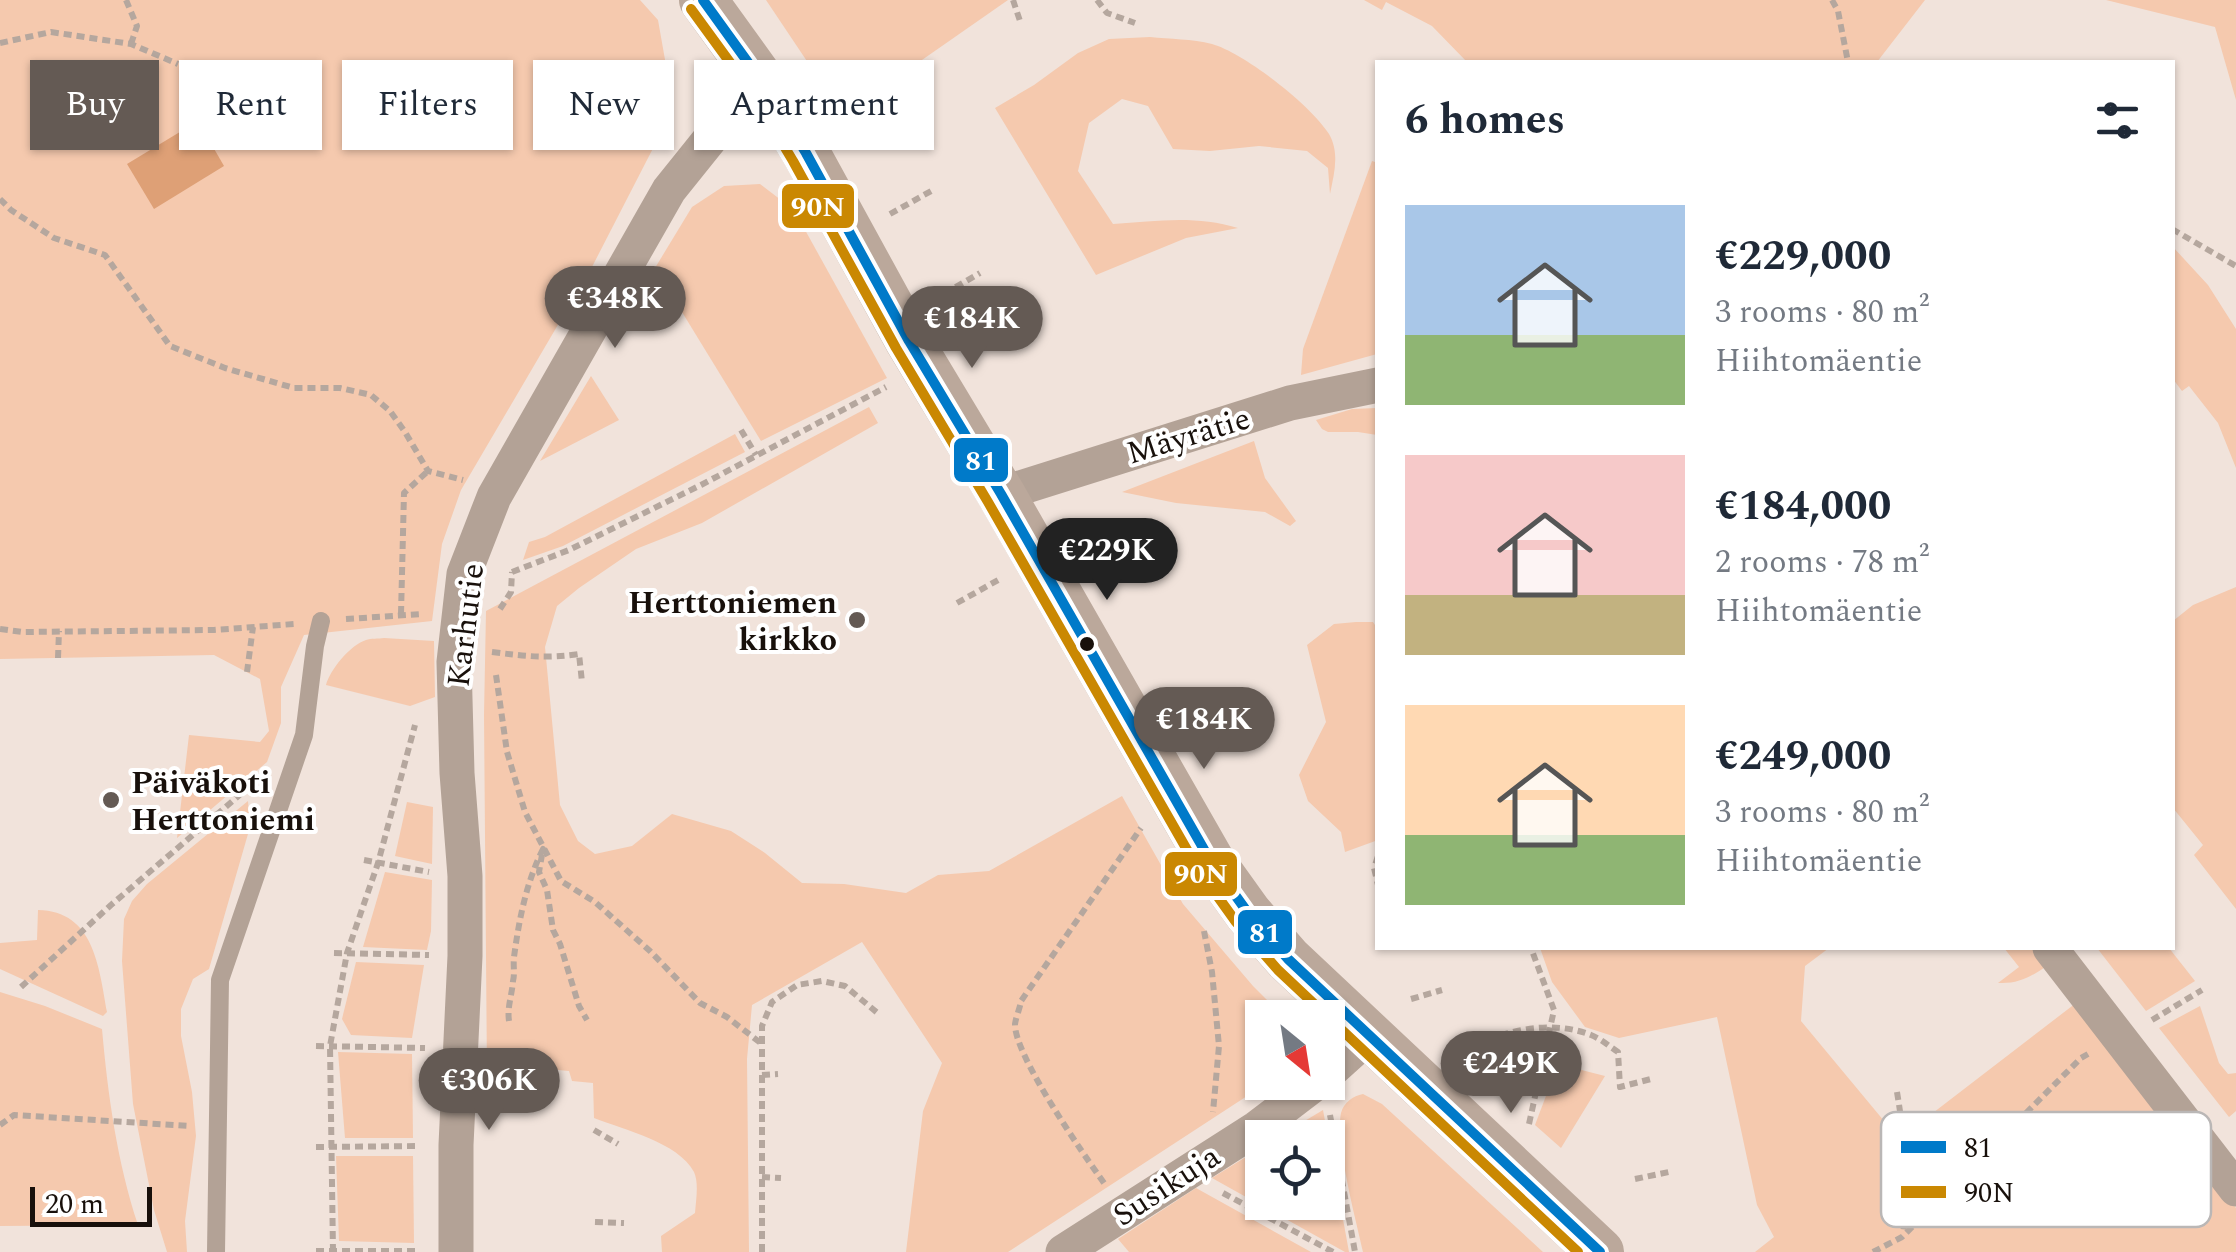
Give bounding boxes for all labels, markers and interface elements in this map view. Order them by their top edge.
chip: Buy [30,60,159,150]
chip: Rent [179,60,322,150]
chip: Filters [342,60,513,150]
chip: New [533,60,674,150]
chip: Apartment [694,60,934,150]
text: 6 homes [1405,89,1565,152]
icon: filters [2090,93,2145,148]
line badge: 90N [780,182,856,230]
text: 90N [791,186,845,229]
text: €229,000 [1715,225,1891,288]
icon: home [1485,245,1605,365]
pin: €348K [545,266,685,351]
text: €348K [567,274,663,323]
pin: €184K [902,286,1042,371]
text: 3 rooms · 80 m² [1715,288,1929,337]
text: €184K [924,294,1020,343]
text: Hiihtomäentie [1715,337,1922,386]
street label: Mäyrätie [1121,394,1256,478]
line badge: 81 [952,436,1010,484]
text: 81 [965,440,997,483]
text: €184,000 [1715,475,1891,538]
icon: home [1485,495,1605,615]
pin: €229K [1037,518,1177,603]
text: €229K [1059,526,1155,575]
text: 2 rooms · 78 m² [1715,538,1929,587]
street label: Karhutie [435,561,498,690]
place label: Herttoniemen kirkko [628,579,837,665]
text: Hiihtomäentie [1715,587,1922,636]
marker: Herttoniemen kirkko [846,609,868,631]
unlabelled marker [1077,634,1097,654]
pin: €184K [1134,687,1274,772]
text: €184K [1156,695,1252,744]
text: €249,000 [1715,725,1891,788]
icon: home [1485,745,1605,865]
place label: Päiväkoti Herttoniemi [131,759,315,845]
text: 3 rooms · 80 m² [1715,788,1929,837]
marker: Päiväkoti Herttoniemi [100,789,122,811]
text: Hiihtomäentie [1715,837,1922,886]
line badge: 90N [1163,850,1239,898]
text: 90N [1174,853,1228,896]
line badge: 81 [1236,908,1294,956]
text: 81 [1249,912,1281,955]
north arrow [1245,1000,1345,1100]
map controls [1245,1000,1345,1220]
pin: €249K [1441,1031,1581,1116]
text: €249K [1463,1039,1559,1088]
pin: €306K [419,1048,559,1133]
text: €306K [441,1056,537,1105]
legend [1881,1112,2211,1227]
button: locate [1245,1120,1345,1220]
text: 81 [1964,1127,1992,1170]
street label: Susikuja [1103,1133,1231,1239]
text: 90N [1964,1172,2014,1215]
scale bar [30,1182,152,1226]
text: 20 m [45,1183,104,1226]

